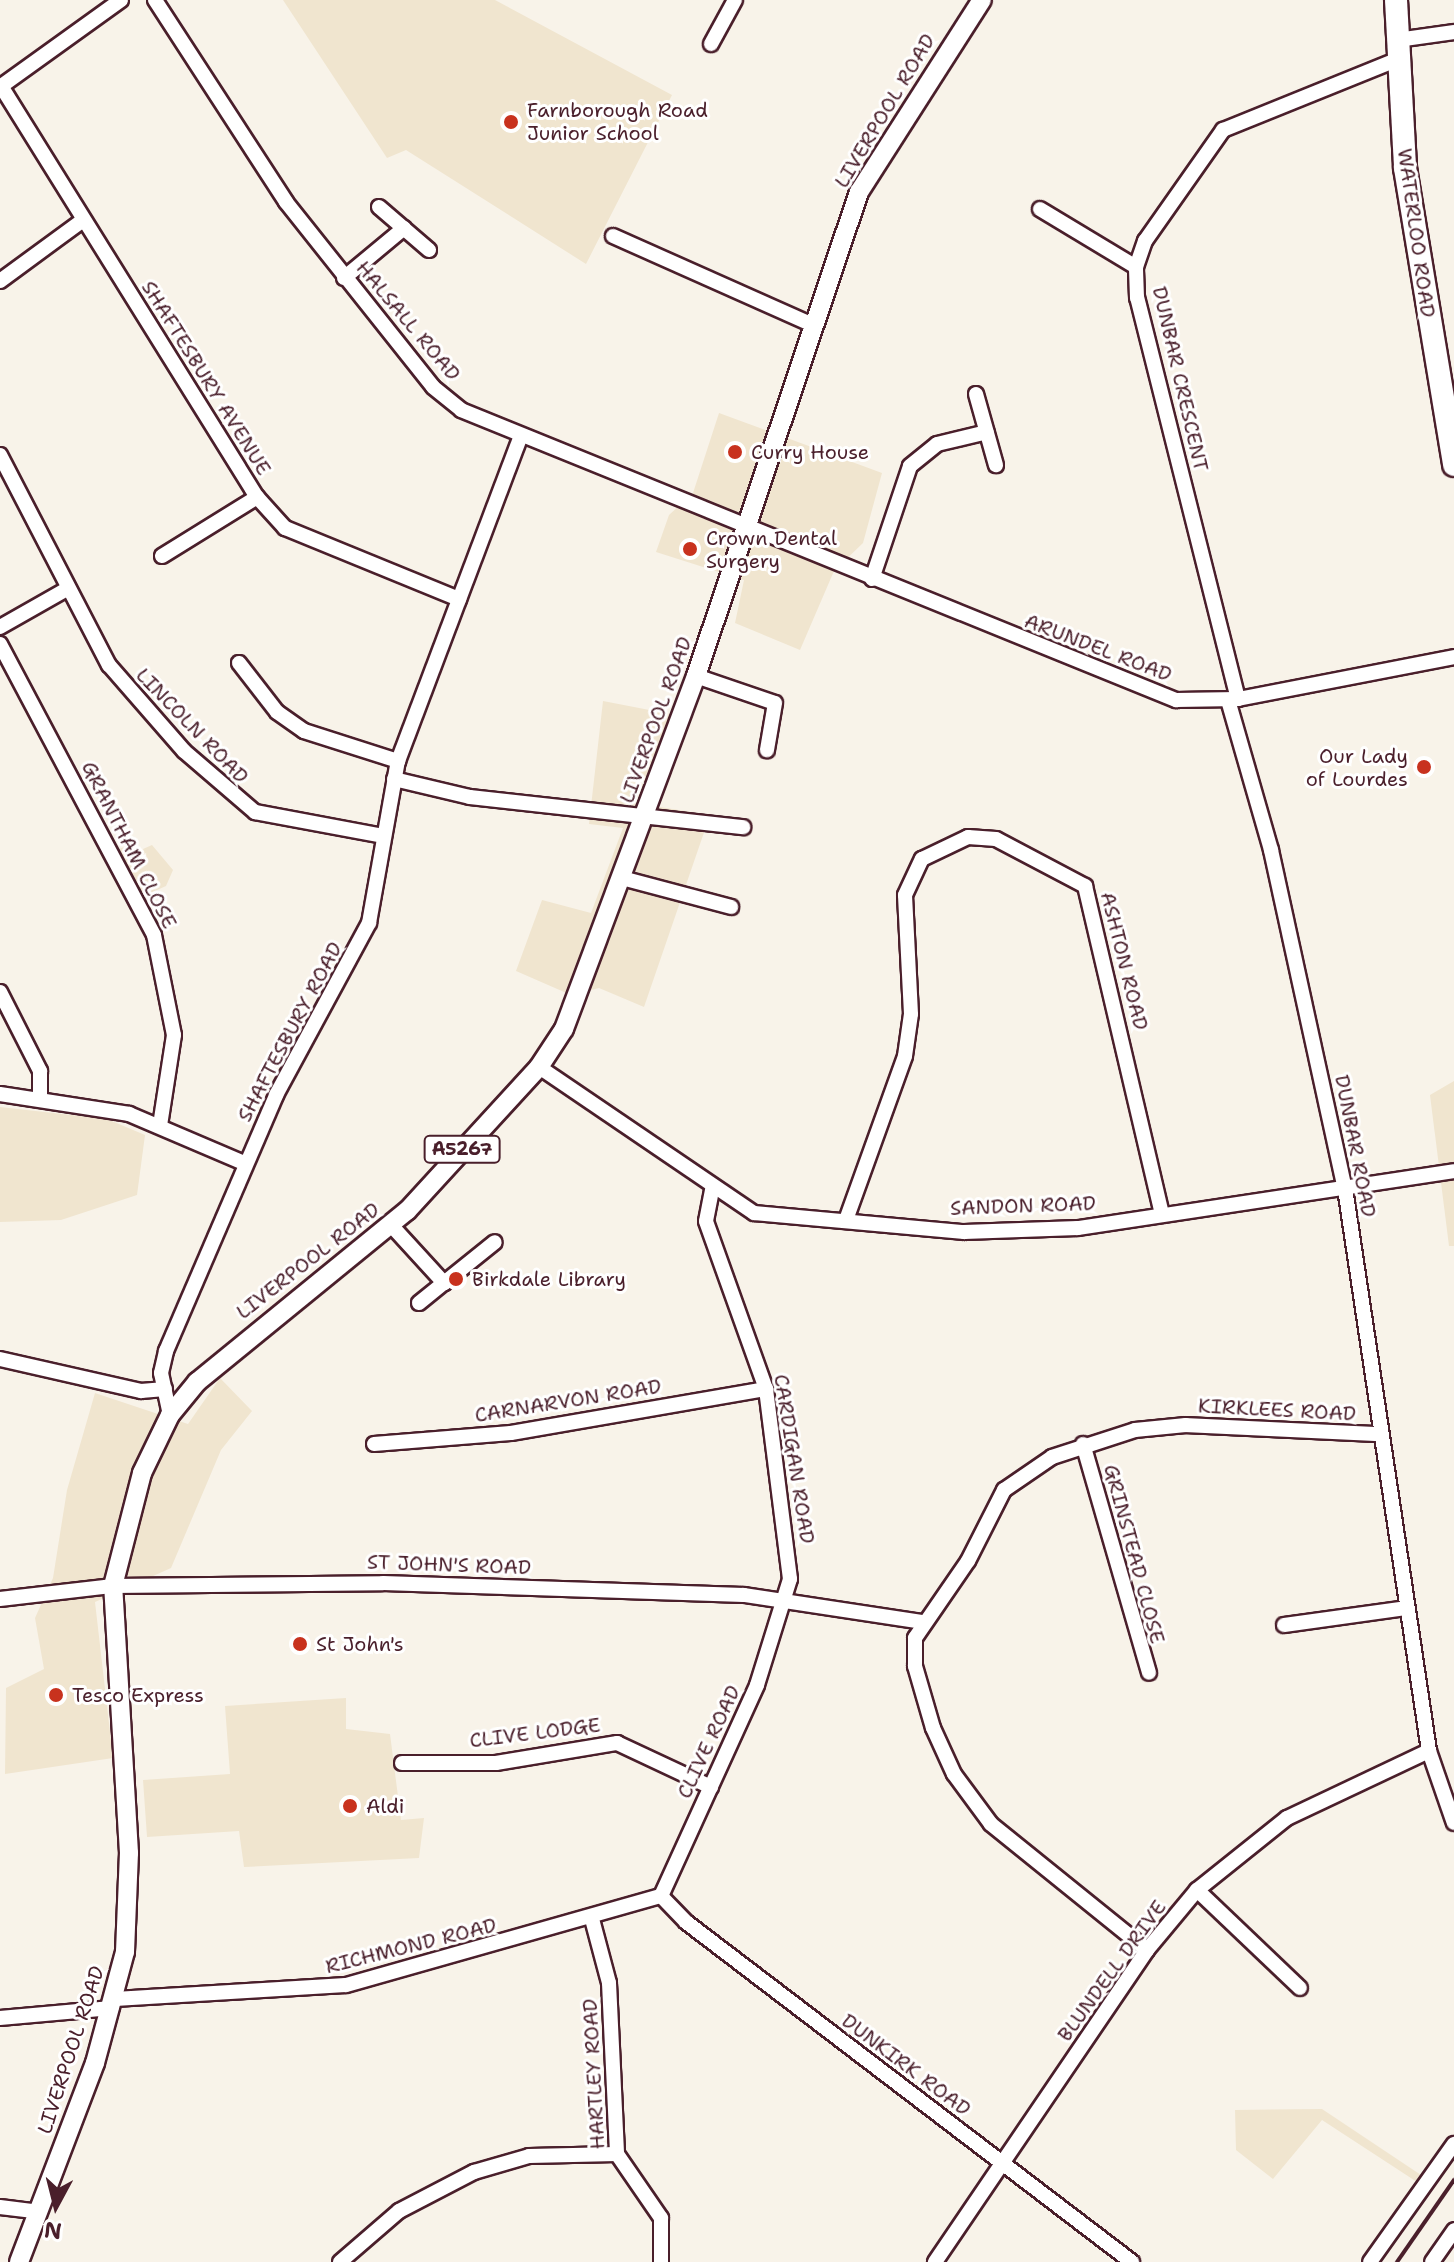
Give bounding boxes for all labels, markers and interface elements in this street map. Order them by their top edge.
street label: LIVERPOOL ROAD [830,30,940,192]
place label: Farnborough Road Junior School [527,98,708,145]
marker: Farnborough Road Junior School [502,113,520,131]
street label: WATERLOO ROAD [1392,147,1440,319]
street label: HALSALL ROAD [351,256,465,386]
street label: SHAFTESBURY AVENUE [136,276,276,480]
street label: DUNBAR CRESCENT [1147,284,1213,474]
place label: Curry House [751,440,869,464]
marker: Curry House [726,443,744,461]
place label: Crown Dental Surgery [706,526,837,573]
marker: Crown Dental Surgery [681,540,699,558]
street label: ARUNDEL ROAD [1021,609,1175,687]
street label: LIVERPOOL ROAD [615,634,697,806]
street label: LINCOLN ROAD [131,663,253,789]
place label: Our Lady of Lourdes [1306,744,1408,791]
street label: GRANTHAM CLOSE [76,757,182,933]
marker: Our Lady of Lourdes [1415,758,1433,776]
street label: ASHTON ROAD [1095,889,1153,1033]
street label: SHAFTESBURY ROAD [232,938,348,1126]
street label: DUNBAR ROAD [1329,1073,1381,1219]
road number: A5267 [422,1135,502,1163]
street label: SANDON ROAD [950,1191,1096,1221]
street label: LIVERPOOL ROAD [232,1198,384,1324]
place label: Birkdale Library [472,1267,626,1291]
marker: Birkdale Library [447,1270,465,1288]
street label: CARDIGAN ROAD [769,1373,819,1545]
street label: CARNARVON ROAD [473,1374,663,1428]
street label: KIRKLEES ROAD [1197,1394,1357,1426]
street label: GRINSTEAD CLOSE [1099,1462,1169,1646]
street label: ST JOHN'S ROAD [367,1550,531,1580]
place label: St John's [316,1632,404,1656]
marker: St John's [291,1635,309,1653]
street label: CLIVE ROAD [672,1682,746,1802]
place label: Tesco Express [72,1683,204,1707]
marker: Tesco Express [47,1686,65,1704]
street label: CLIVE LODGE [468,1713,602,1753]
place label: Aldi [366,1794,404,1818]
marker: Aldi [341,1797,359,1815]
street label: BLUNDELL DRIVE [1053,1896,1171,2046]
street label: RICHMOND ROAD [323,1913,499,1979]
street label: LIVERPOOL ROAD [33,1963,109,2137]
street label: HARTLEY ROAD [578,1998,610,2150]
street label: DUNKIRK ROAD [837,2009,975,2121]
north arrow [16,2166,96,2246]
text: N [43,2215,63,2246]

